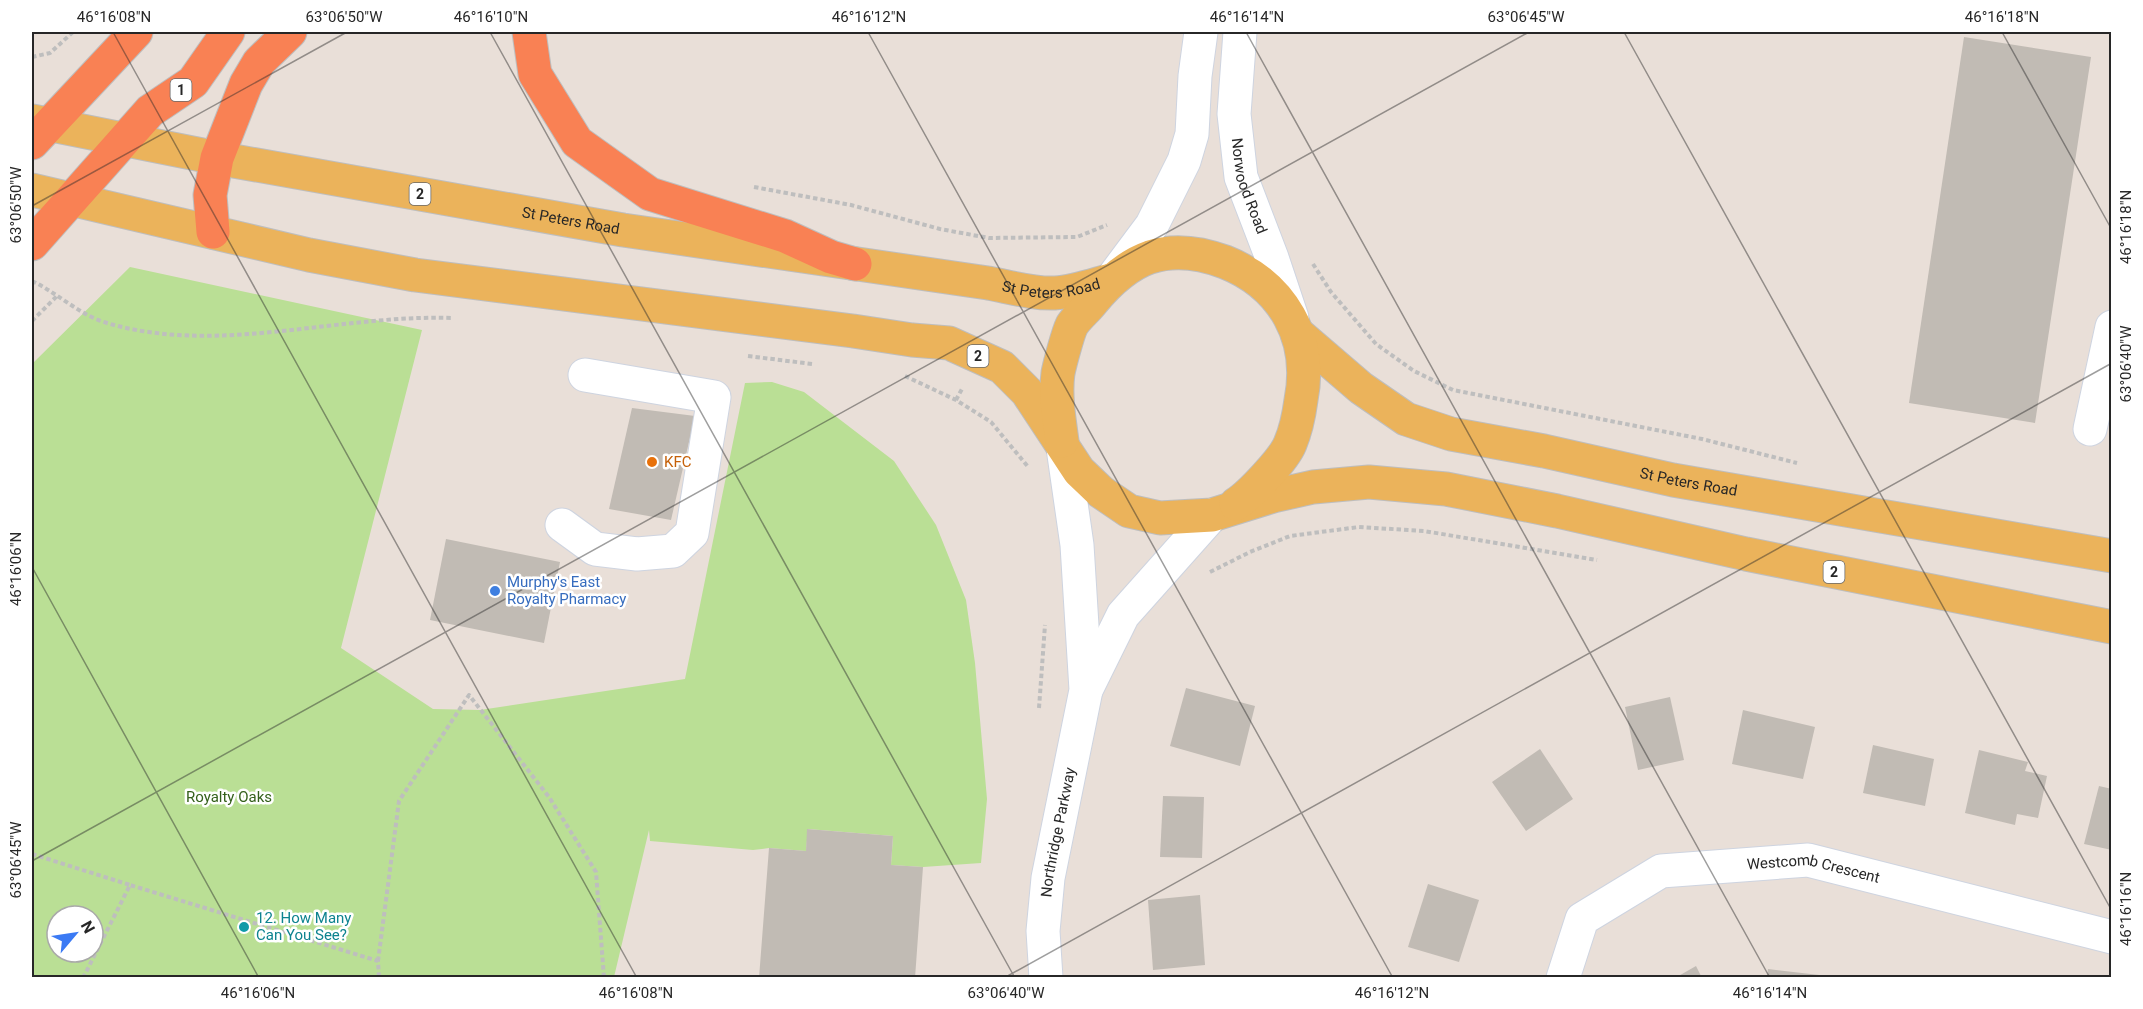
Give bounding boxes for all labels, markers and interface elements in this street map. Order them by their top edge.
text: 46°16'08"N [77,8,151,26]
text: 63°06'50"W [306,8,382,26]
text: 46°16'10"N [454,8,528,26]
text: 46°16'12"N [832,8,906,26]
text: 46°16'14"N [1210,8,1284,26]
text: 63°06'45"W [1488,8,1564,26]
text: 46°16'18"N [1965,8,2039,26]
road number: 1 [170,79,192,101]
street label: Norwood Road [1228,137,1271,236]
text: 63°06'50"W [7,167,25,243]
road number: 2 [410,183,430,205]
text: 46°16'18"N [2117,190,2135,264]
street label: St Peters Road [521,203,621,238]
street label: St Peters Road [1000,275,1102,302]
text: 63°06'40"W [2117,326,2135,402]
road number: 2 [968,345,988,367]
place label: KFC [664,453,692,471]
marker: KFC [645,455,659,469]
street label: St Peters Road [1638,464,1739,500]
text: 46°16'06"N [7,532,25,606]
road number: 2 [1824,561,1844,583]
place label: Murphy's East Royalty Pharmacy [507,573,626,608]
marker: Murphy's East Royalty Pharmacy [488,584,502,598]
street label: Northridge Parkway [1037,766,1079,898]
park label: Royalty Oaks [186,788,272,806]
text: 63°06'45"W [7,822,25,898]
street label: Westcomb Crescent [1746,851,1882,887]
text: 46°16'16"N [2117,872,2135,946]
north arrow [45,904,105,964]
place label: 12. How Many Can You See? [256,909,351,944]
text: N [77,917,99,937]
marker: 12. How Many Can You See? [237,920,251,934]
text: 46°16'06"N [221,984,295,1002]
text: 46°16'08"N [599,984,673,1002]
text: 63°06'40"W [968,984,1044,1002]
text: 46°16'12"N [1355,984,1429,1002]
text: 46°16'14"N [1733,984,1807,1002]

